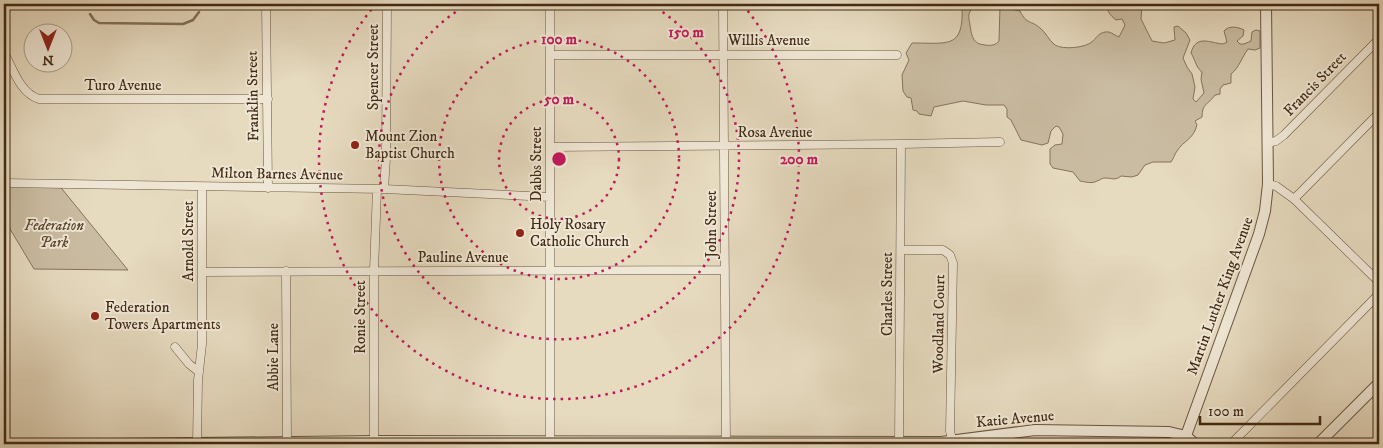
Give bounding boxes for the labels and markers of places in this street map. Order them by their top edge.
place label: Mount Zion Baptist Church [365,127,455,163]
marker: Mount Zion Baptist Church [349,139,361,151]
centre of rings [550,150,568,168]
place label: Holy Rosary Catholic Church [530,215,629,251]
marker: Holy Rosary Catholic Church [514,227,526,239]
place label: Federation Towers Apartments [105,298,220,334]
marker: Federation Towers Apartments [89,310,101,322]

